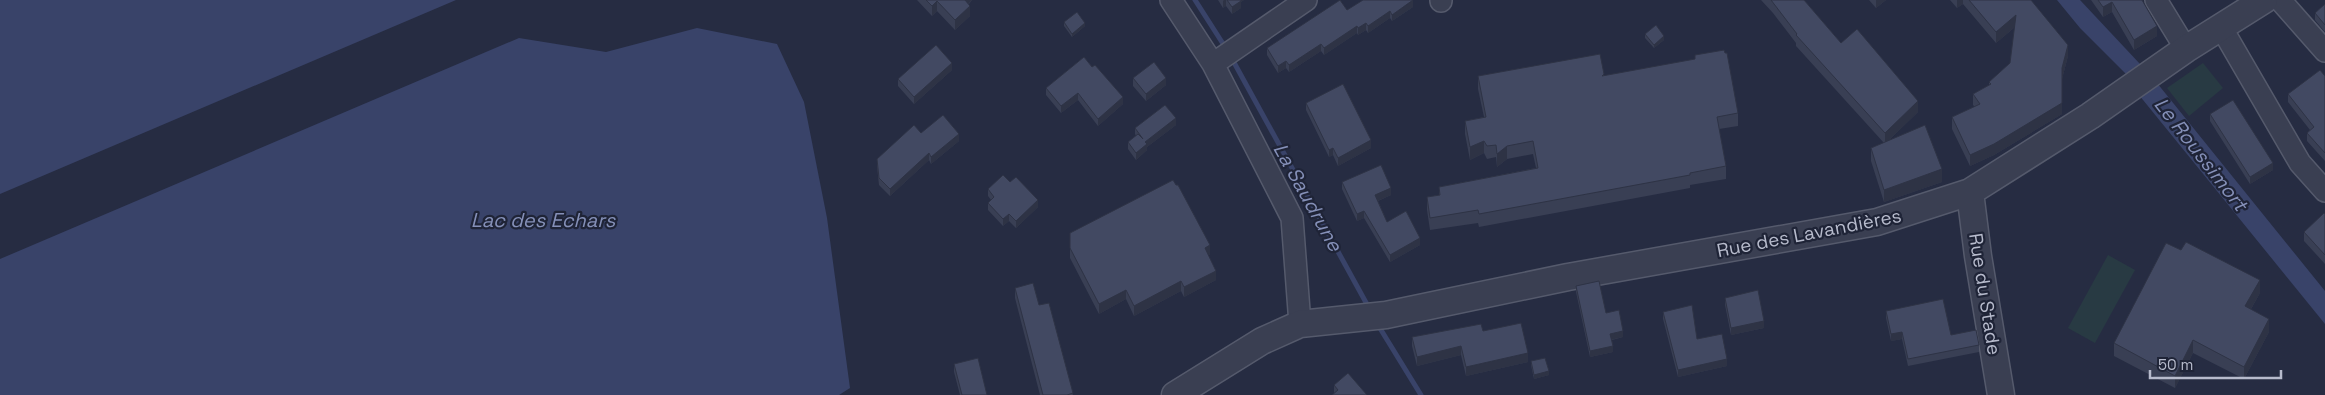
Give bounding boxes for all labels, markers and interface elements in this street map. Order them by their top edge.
water label: Le Roussimort [2148,92,2255,218]
water label: La Saudrune [1268,138,1349,257]
street label: Rue des Lavandières [1715,203,1903,263]
water label: Lac des Echars [471,207,617,233]
street label: Rue du Stade [1963,231,2007,357]
scale bar [2150,348,2281,380]
text: 50 m [2158,355,2193,374]

